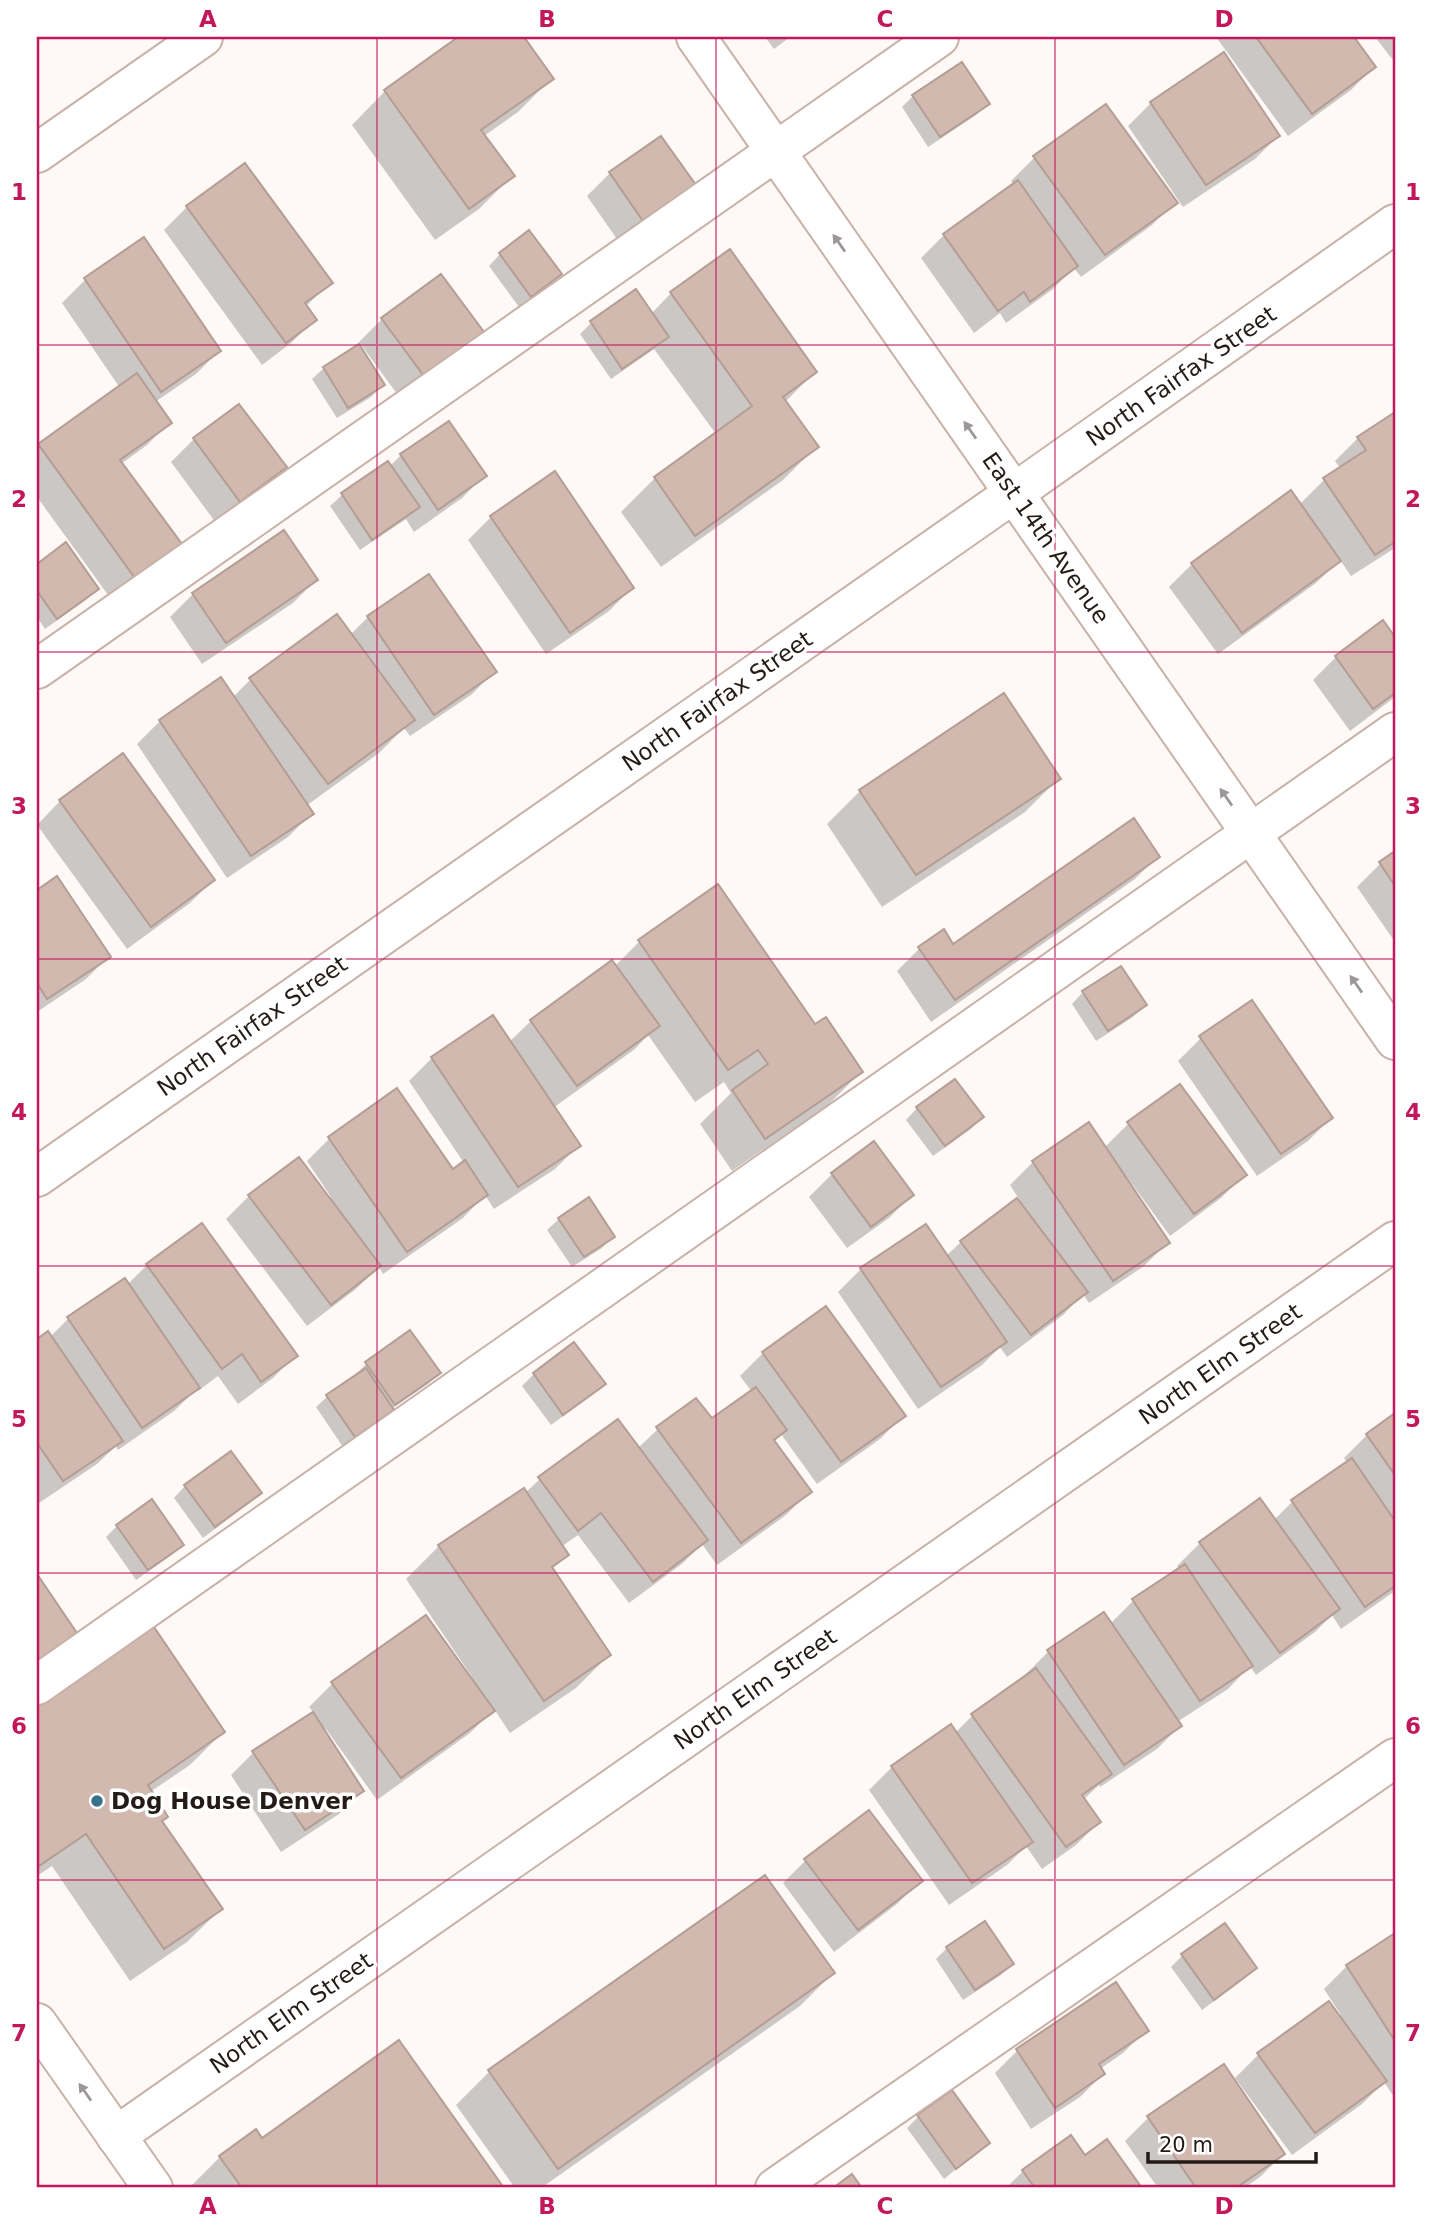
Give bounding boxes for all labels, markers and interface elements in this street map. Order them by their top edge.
text: A [199,6,217,32]
text: B [538,6,556,32]
text: C [877,6,893,32]
text: D [1214,6,1234,32]
text: 1 [11,179,27,205]
text: 1 [1405,179,1421,205]
one-way arrow [832,234,846,252]
street label: North Fairfax Street [1081,301,1281,451]
one-way arrow [963,421,977,439]
street label: East 14th Avenue [977,448,1115,628]
text: 2 [11,486,27,512]
text: 2 [1405,486,1421,512]
street label: North Fairfax Street [617,626,817,776]
one-way arrow [1219,788,1233,806]
text: 3 [11,793,27,819]
text: 3 [1405,793,1421,819]
street label: North Fairfax Street [152,951,352,1101]
one-way arrow [1349,975,1363,993]
text: 4 [11,1099,27,1125]
text: 4 [1405,1099,1421,1125]
street label: North Elm Street [1134,1298,1306,1430]
text: 5 [11,1406,27,1432]
text: 5 [1405,1406,1421,1432]
street label: North Elm Street [669,1623,841,1755]
text: 6 [11,1713,27,1739]
text: 6 [1405,1713,1421,1739]
place label: Dog House Denver [111,1788,353,1814]
marker: Dog House Denver [89,1793,105,1809]
street label: North Elm Street [205,1947,377,2079]
text: 7 [11,2020,27,2046]
text: 7 [1405,2020,1421,2046]
one-way arrow [78,2083,92,2101]
scale bar [1148,2120,1316,2164]
text: 20 m [1159,2133,1213,2157]
text: A [199,2193,217,2219]
text: B [538,2193,556,2219]
text: C [877,2193,893,2219]
text: D [1214,2193,1234,2219]

